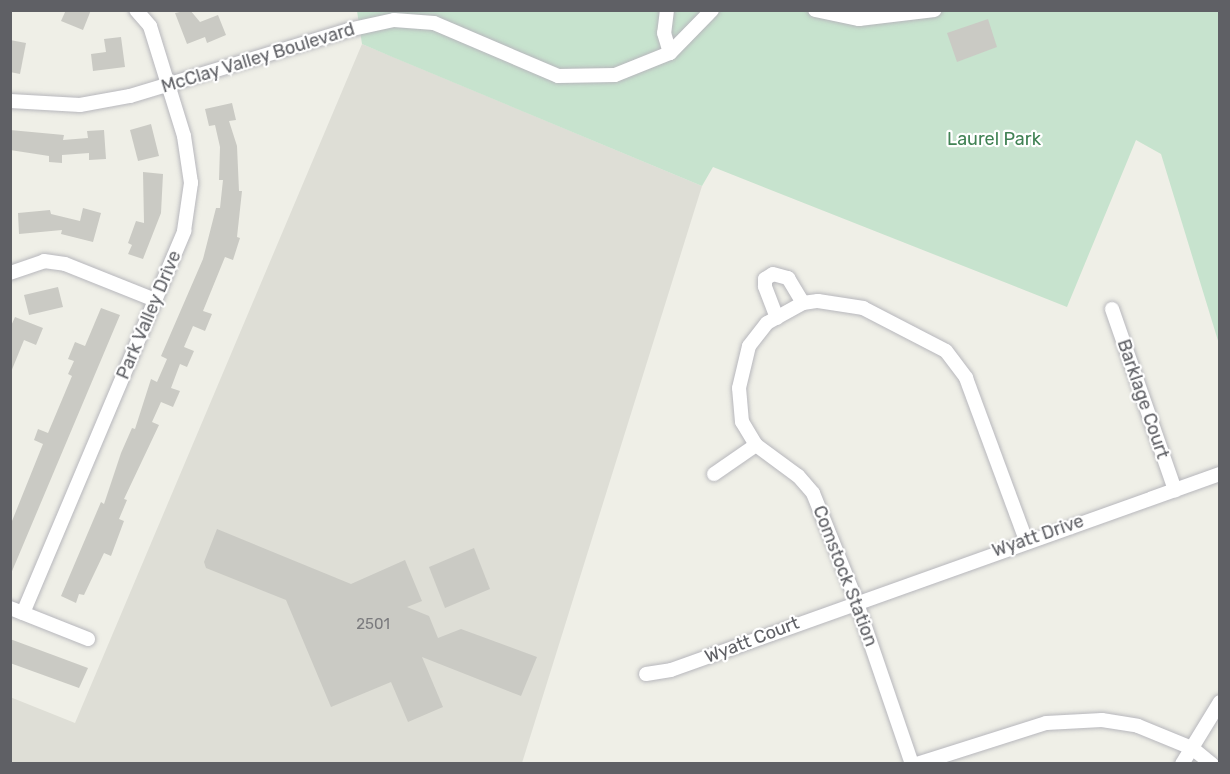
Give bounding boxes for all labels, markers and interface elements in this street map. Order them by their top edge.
street label: McClay Valley Boulevard [158,18,358,98]
park label: Laurel Park [947,128,1041,150]
street label: Park Valley Drive [112,247,186,383]
street label: Barklage Court [1112,337,1174,461]
street label: Comstock Station [808,502,882,650]
street label: Wyatt Drive [989,510,1087,562]
street label: Wyatt Court [702,612,802,668]
house number: 2501 [356,616,390,634]

